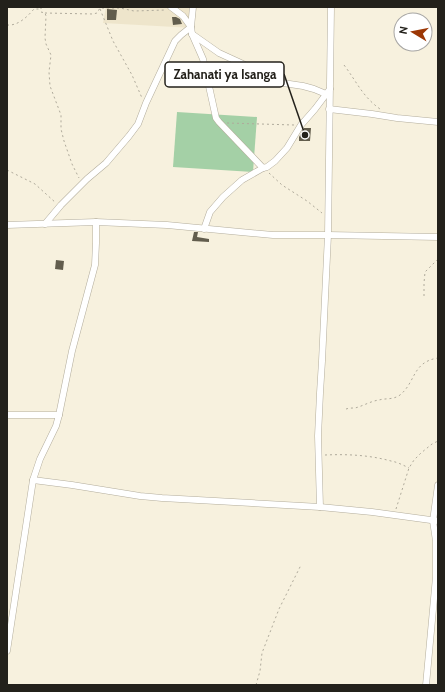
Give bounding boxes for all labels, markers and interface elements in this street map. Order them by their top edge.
north arrow [393,12,433,52]
text: N [396,25,411,35]
callout: Zahanati ya Isanga [165,62,284,87]
text: Zahanati ya Isanga [173,66,277,82]

